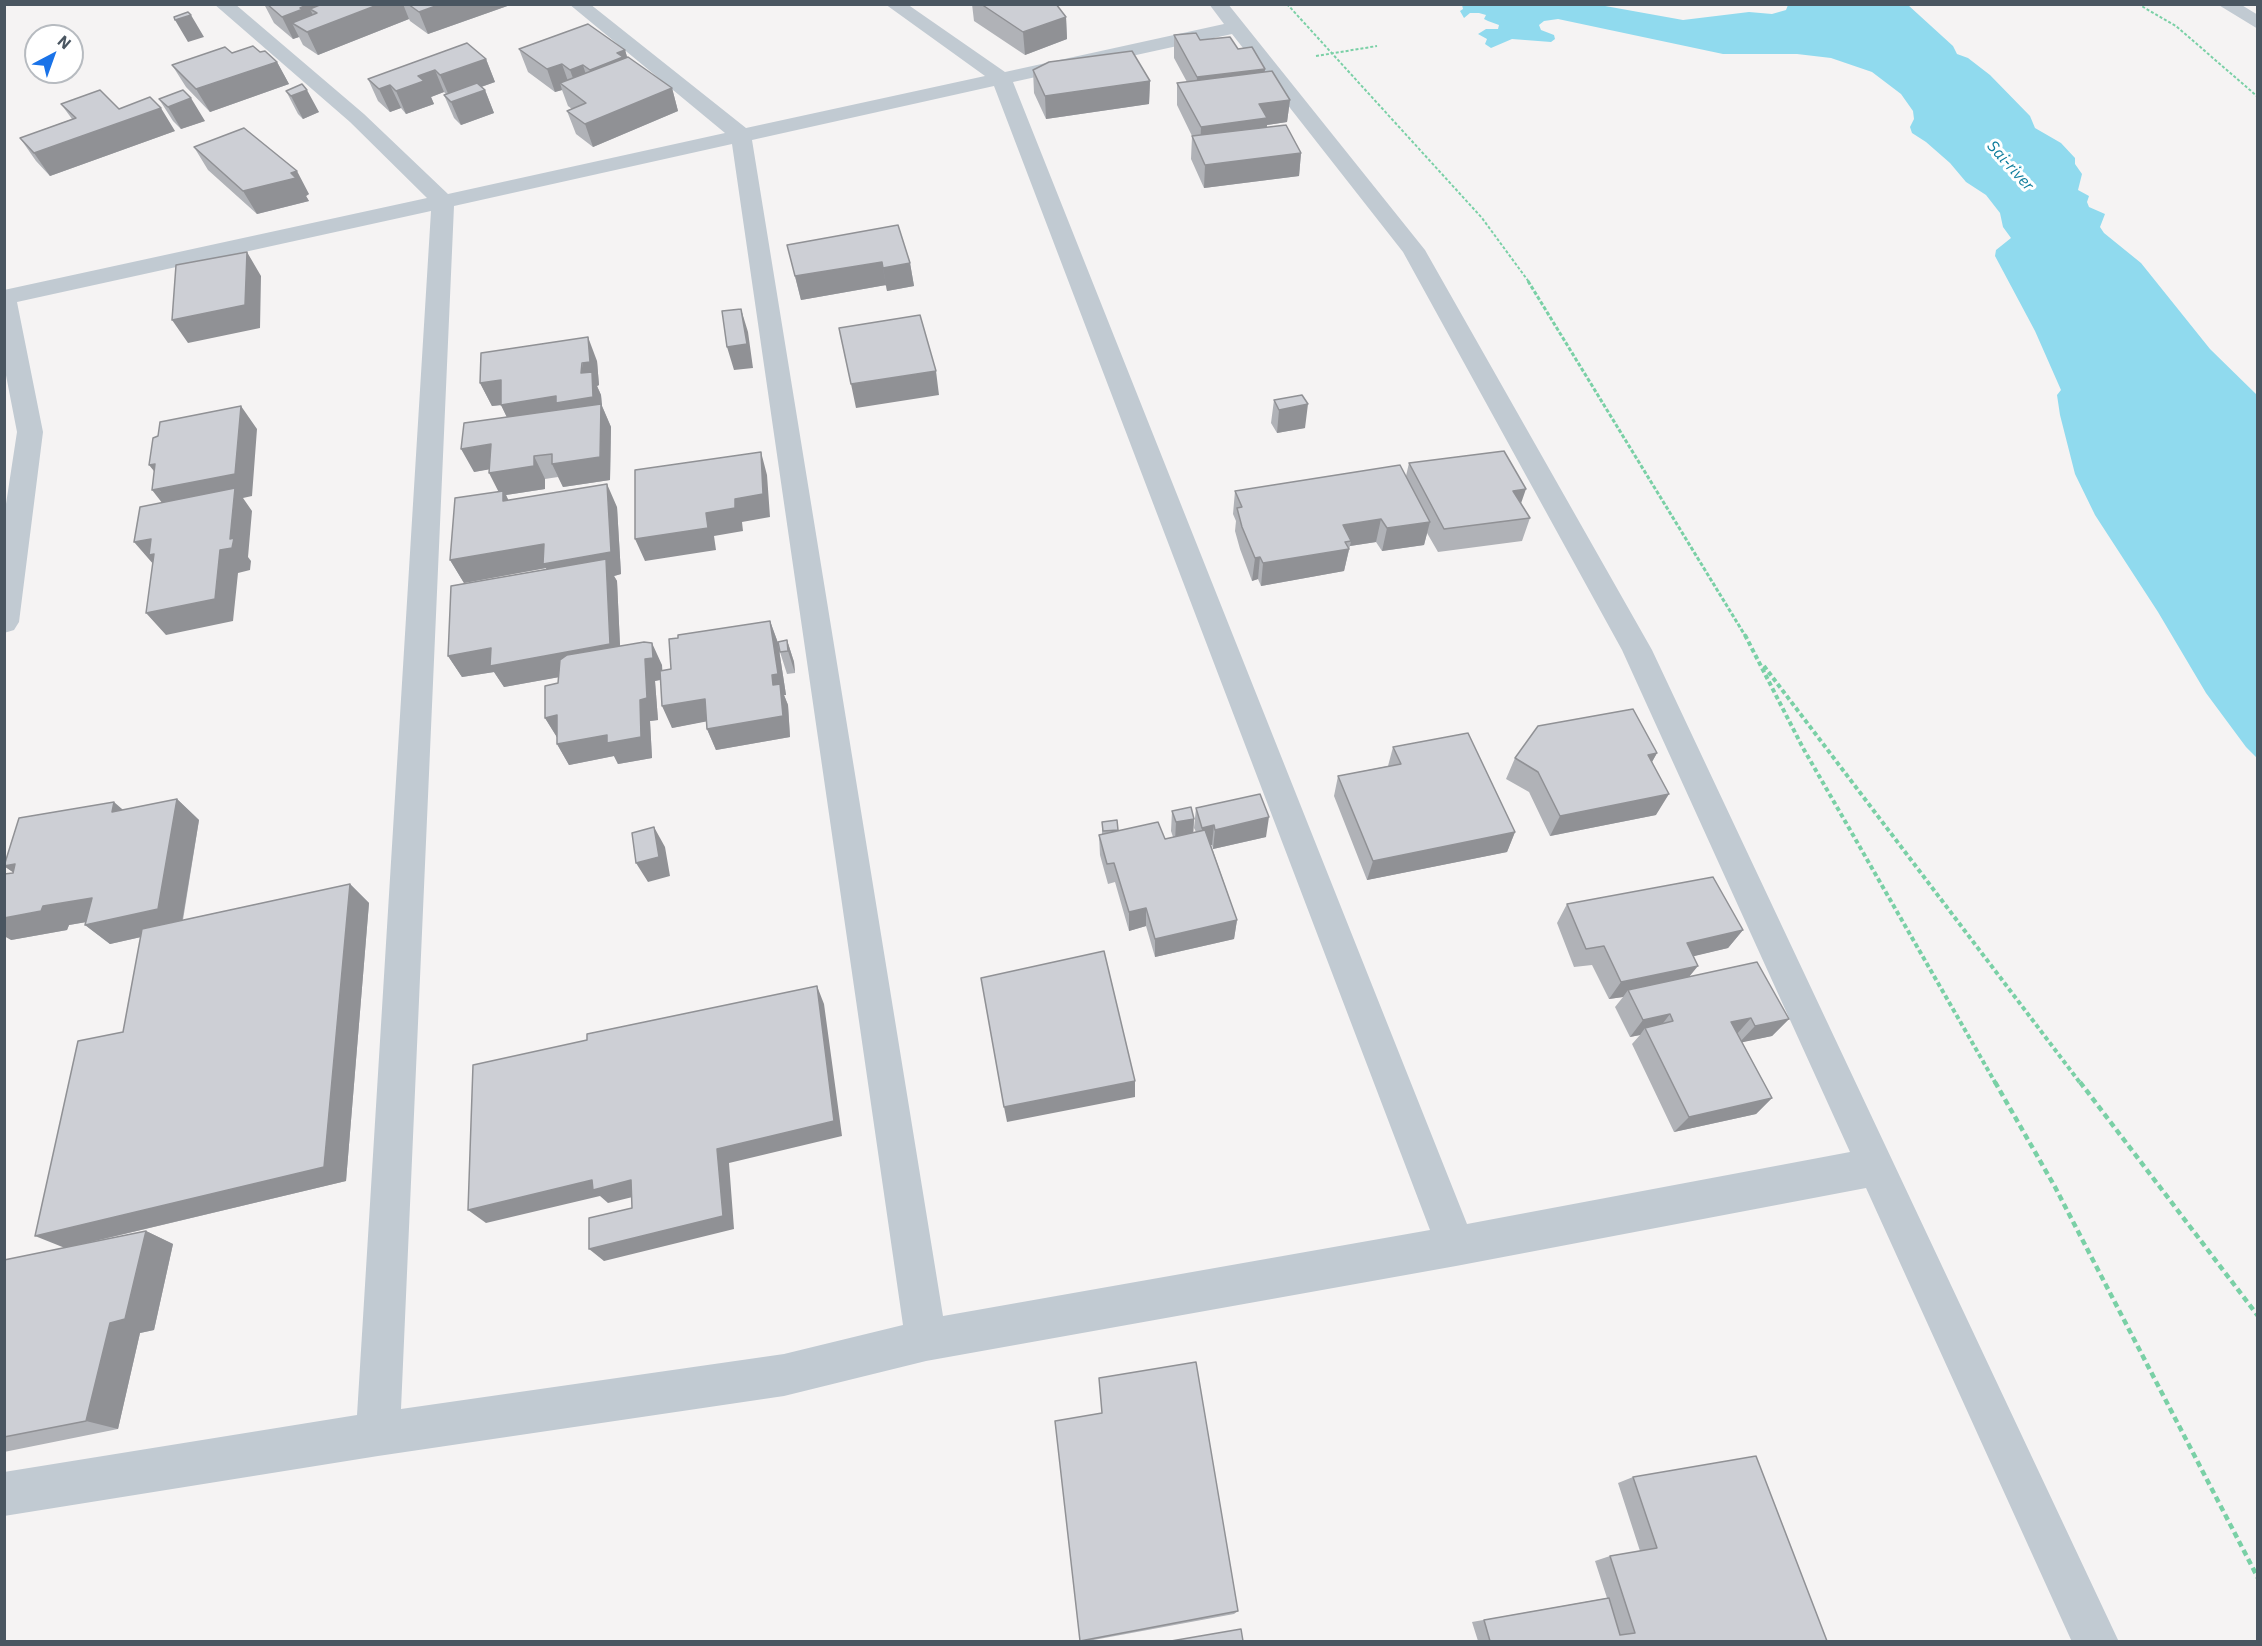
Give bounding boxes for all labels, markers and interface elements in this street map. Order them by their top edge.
north arrow [24,24,84,84]
text: N [54,31,75,53]
water label: Sai-river [1983,137,2037,195]

